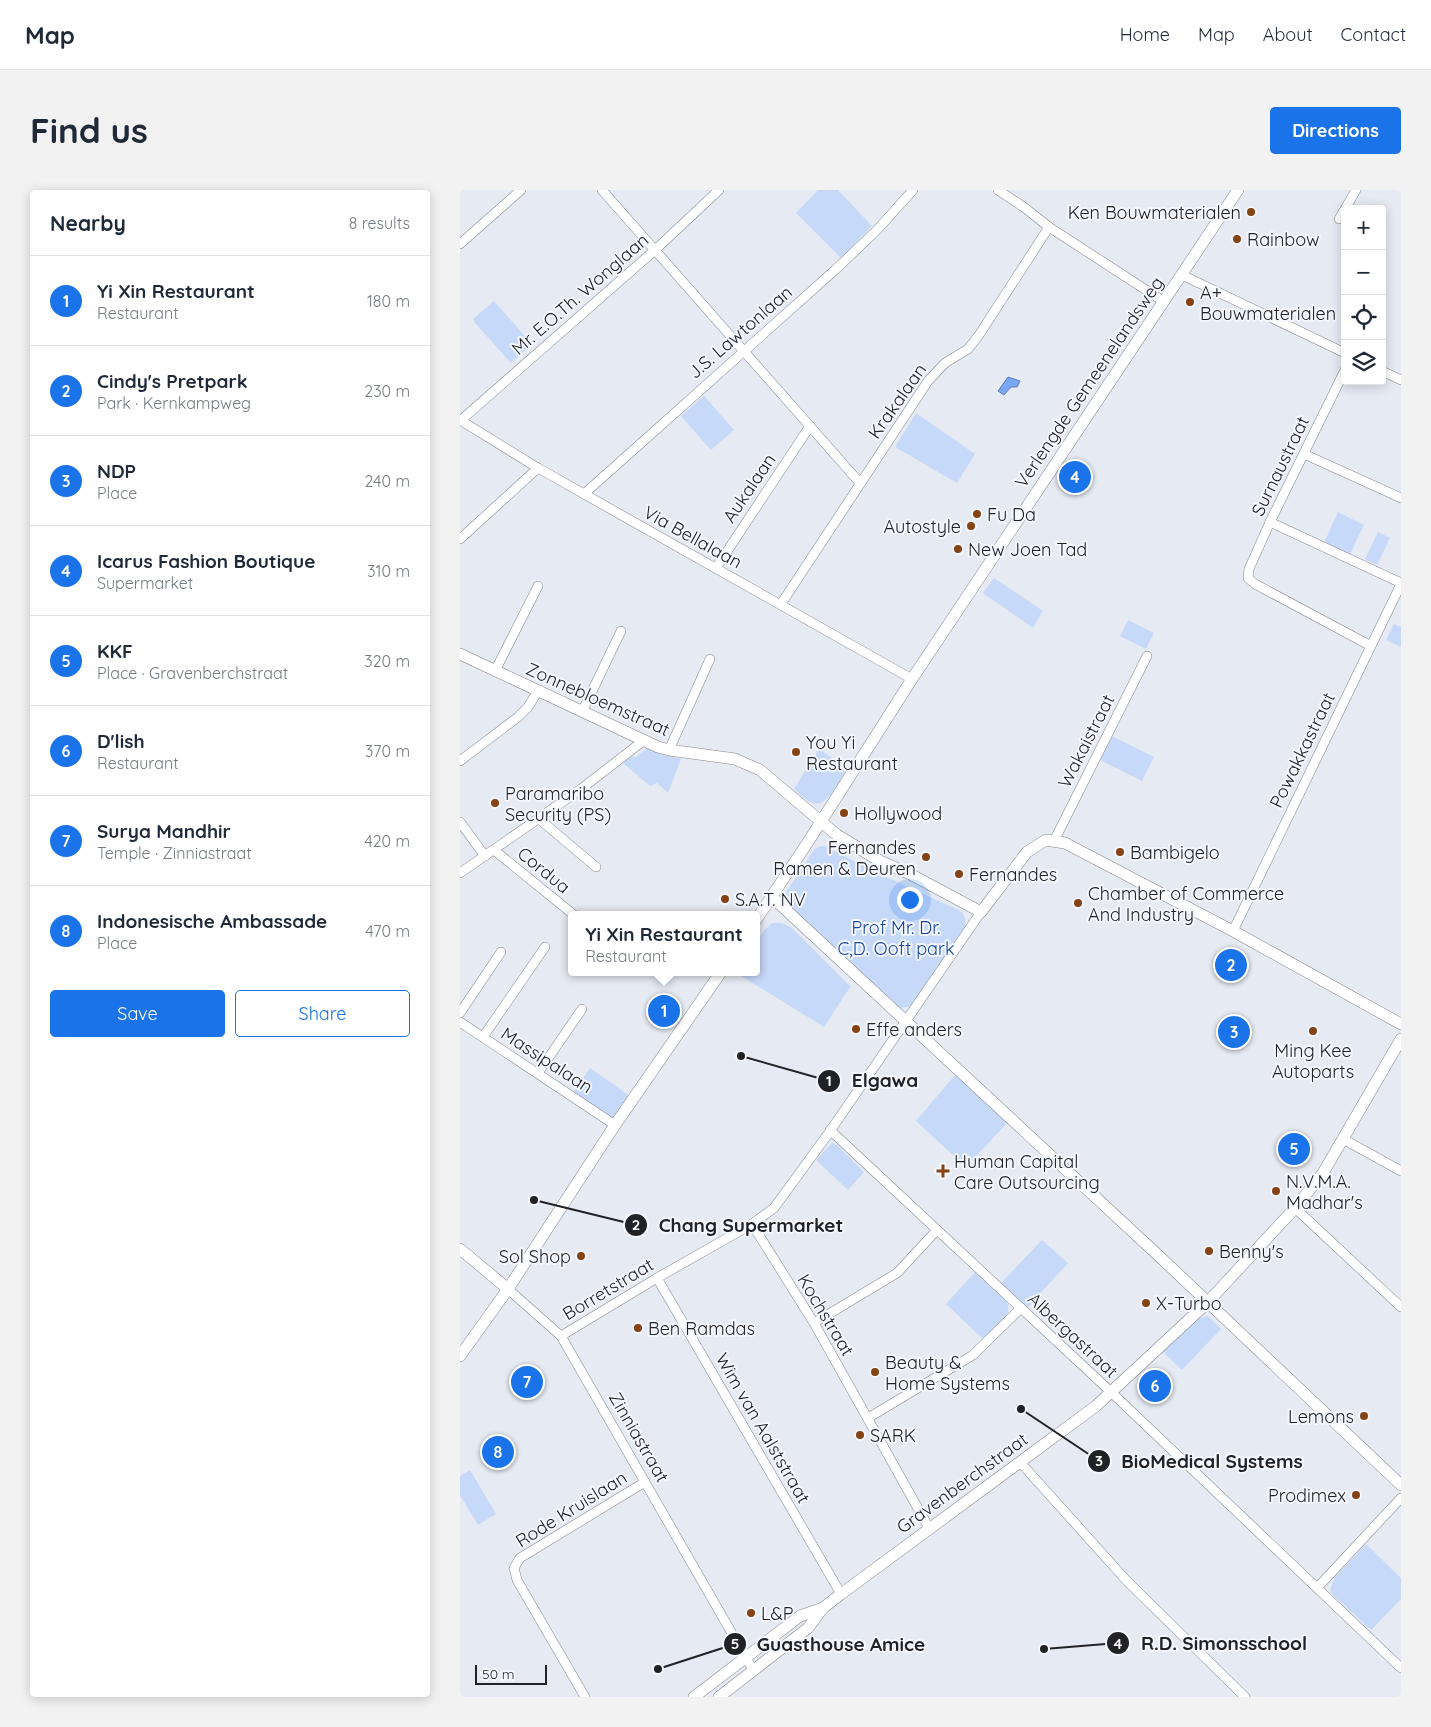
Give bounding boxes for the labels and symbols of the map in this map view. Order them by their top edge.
place label: Ken Bouwmaterialen [1068,201,1241,224]
marker: Ken Bouwmaterialen [1245,206,1257,218]
street label: Mr. E.O.Th. Wonglaan [507,228,653,360]
place label: Rainbow [1247,228,1320,251]
marker: Rainbow [1231,233,1243,245]
street label: Verlengde Gemeenelandsweg [1010,272,1168,492]
street label: J.S. Lawtonlaan [683,281,797,383]
place label: A+ Bouwmaterialen [1200,281,1336,325]
marker: A+ Bouwmaterialen [1184,296,1196,308]
street label: Krakalaan [863,359,931,443]
street label: Surnaustraat [1246,412,1314,520]
street label: Aukalaan [717,449,781,527]
pin: 4 [1059,458,1091,496]
street label: Via Bellalaan [640,500,746,574]
place label: Fu Da [987,503,1036,526]
marker: Fu Da [971,508,983,520]
place label: Autostyle [884,515,961,538]
marker: Autostyle [965,520,977,532]
place label: New Joen Tad [968,538,1087,561]
marker: New Joen Tad [952,543,964,555]
street label: Zonnebloemstraat [523,657,673,741]
street label: Powakkastraat [1264,689,1340,811]
street label: Wakaistraat [1053,690,1119,792]
place label: You Yi Restaurant [806,731,898,775]
marker: You Yi Restaurant [790,746,802,758]
place label: Paramaribo Security (PS) [505,782,611,826]
marker: Paramaribo Security (PS) [489,797,501,809]
place label: Hollywood [854,802,942,825]
marker: Hollywood [838,807,850,819]
place label: Fernandes Ramen & Deuren [773,836,916,880]
place label: Bambigelo [1130,841,1220,864]
street label: Cordua [513,842,575,898]
marker: Bambigelo [1114,846,1126,858]
marker: Fernandes Ramen & Deuren [920,851,932,863]
place label: Fernandes [969,863,1057,886]
marker: Fernandes [953,868,965,880]
place label: Chamber of Commerce And Industry [1088,882,1284,926]
your location [897,887,923,913]
place label: S.A.T. NV [735,888,806,911]
marker: S.A.T. NV [719,893,731,905]
marker: Chamber of Commerce And Industry [1072,897,1084,909]
park label: Prof Mr. Dr. C,D. Ooft park [837,916,955,960]
pin: 2 [1215,946,1247,984]
pin: 1 [648,992,680,1030]
pin: 3 [1218,1013,1250,1051]
place label: Effe anders [866,1018,962,1041]
street label: Massipalaan [497,1022,597,1098]
marker: Effe anders [850,1023,862,1035]
marker: Ming Kee Autoparts [1307,1025,1319,1037]
place label: Ming Kee Autoparts [1272,1039,1354,1083]
callout: Elgawa [817,1064,928,1098]
text: Elgawa [852,1068,918,1092]
text: 1 [826,1071,832,1090]
pin: 5 [1278,1130,1310,1168]
place label: Human Capital Care Outsourcing [954,1150,1100,1194]
marker: Human Capital Care Outsourcing [936,1164,950,1178]
place label: N.V.M.A. Madhar's [1286,1170,1363,1214]
marker: N.V.M.A. Madhar's [1270,1185,1282,1197]
callout: Chang Supermarket [624,1208,853,1242]
text: Chang Supermarket [659,1213,843,1237]
text: 2 [632,1215,640,1234]
place label: Benny's [1219,1240,1284,1263]
place label: Sol Shop [499,1245,571,1268]
marker: Benny's [1203,1245,1215,1257]
marker: Sol Shop [575,1250,587,1262]
street label: Borretstraat [558,1253,658,1325]
street label: Kochstraat [793,1270,859,1360]
street label: Albergastraat [1023,1287,1123,1383]
place label: X-Turbo [1156,1292,1222,1315]
marker: X-Turbo [1140,1297,1152,1309]
place label: Ben Ramdas [648,1317,755,1340]
marker: Ben Ramdas [632,1322,644,1334]
street label: Wim van Aalststraat [711,1349,815,1507]
place label: Beauty & Home Systems [885,1351,1010,1395]
pin: 7 [511,1363,543,1401]
marker: Beauty & Home Systems [869,1366,881,1378]
pin: 6 [1139,1367,1171,1405]
street label: Zinniastraat [604,1388,674,1486]
place label: Lemons [1288,1405,1354,1428]
marker: Lemons [1358,1410,1370,1422]
place label: SARK [870,1424,916,1447]
street label: Gravenberchstraat [892,1428,1032,1538]
marker: SARK [854,1429,866,1441]
pin: 8 [482,1433,514,1471]
callout: BioMedical Systems [1086,1444,1312,1478]
text: BioMedical Systems [1121,1449,1303,1473]
text: 3 [1095,1451,1103,1470]
street label: Rode Kruislaan [511,1466,631,1552]
place label: Prodimex [1268,1484,1346,1507]
marker: Prodimex [1350,1489,1362,1501]
place label: L&P [761,1602,794,1625]
marker: L&P [745,1607,757,1619]
callout: R.D. Simonsschool [1105,1626,1317,1660]
callout: Guasthouse Amice [722,1627,935,1661]
text: R.D. Simonsschool [1141,1631,1307,1655]
text: Guasthouse Amice [757,1632,925,1656]
text: 5 [731,1634,739,1653]
text: 4 [1114,1634,1123,1653]
scale bar [475,1662,548,1685]

